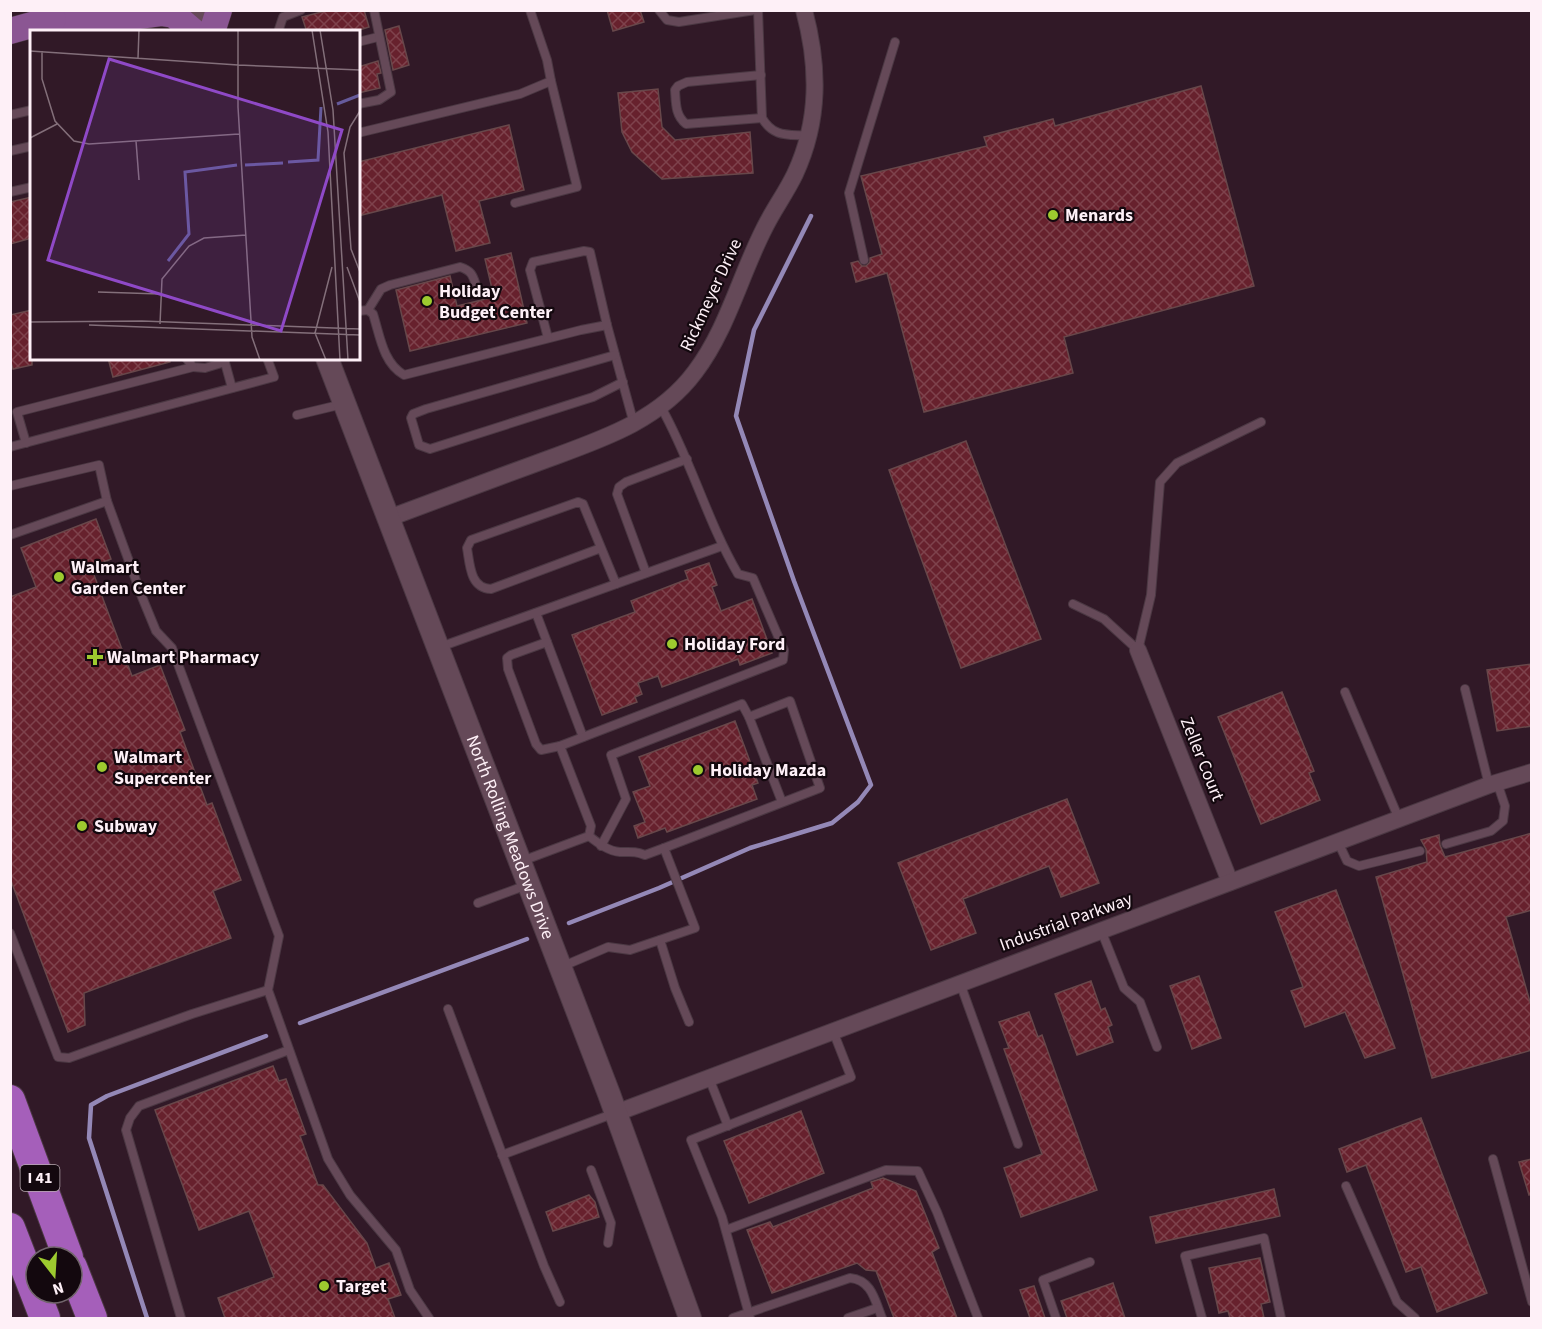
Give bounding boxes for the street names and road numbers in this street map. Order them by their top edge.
street label: Rickmeyer Drive [674,234,748,356]
street label: Zeller Court [1174,713,1230,805]
street label: North Rolling Meadows Drive [460,731,561,943]
street label: Industrial Parkway [996,886,1136,958]
road number: I 41 [20,1165,60,1191]

